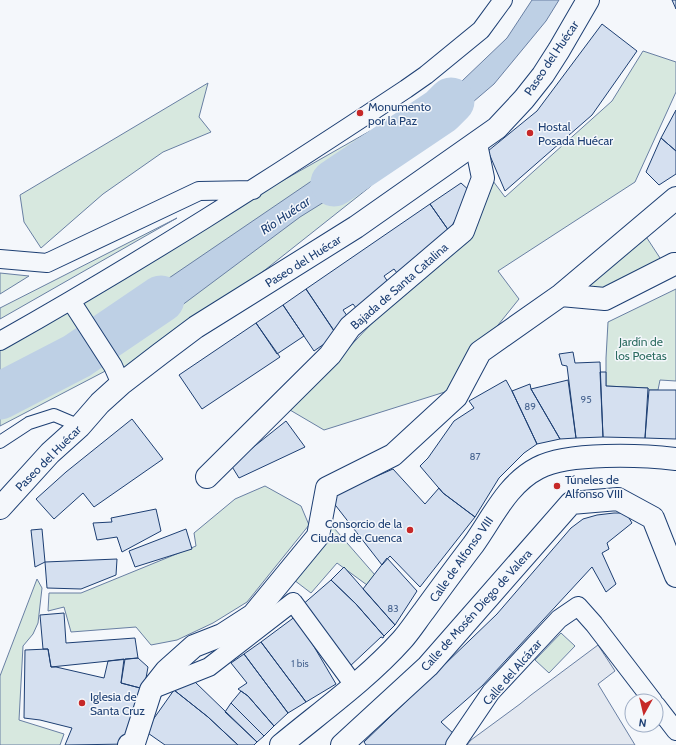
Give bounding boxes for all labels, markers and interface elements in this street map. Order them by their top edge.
street label: Paseo del Huécar [520,18,582,98]
place label: Monumento por la Paz [368,99,431,128]
marker: Monumento por la Paz [355,108,365,118]
place label: Hostal Posada Huécar [538,119,613,148]
marker: Hostal Posada Huécar [525,128,535,138]
water label: Río Huécar [257,192,314,238]
street label: Paseo del Huécar [262,231,344,290]
street label: Bajada de Santa Catalina [347,239,451,332]
park label: Jardín de los Poetas [615,334,667,363]
house number: 95 [580,393,592,406]
house number: 89 [524,400,536,413]
street label: Paseo del Huécar [12,422,84,494]
house number: 87 [469,450,481,463]
place label: Túneles de Alfonso VIII [565,472,623,501]
marker: Túneles de Alfonso VIII [552,481,562,491]
street label: Calle de Alfonso VIII [426,513,496,605]
place label: Consorcio de la Ciudad de Cuenca [311,516,402,545]
marker: Consorcio de la Ciudad de Cuenca [405,525,415,535]
street label: Calle de Mosén Diego de Valera [417,546,535,674]
house number: 83 [387,602,399,615]
street label: Calle del Alcázar [479,636,545,708]
house number: 1 bis [291,657,309,670]
place label: Iglesia de Santa Cruz [90,689,145,718]
north arrow [624,693,664,733]
marker: Iglesia de Santa Cruz [77,698,87,708]
text: N [638,715,647,730]

